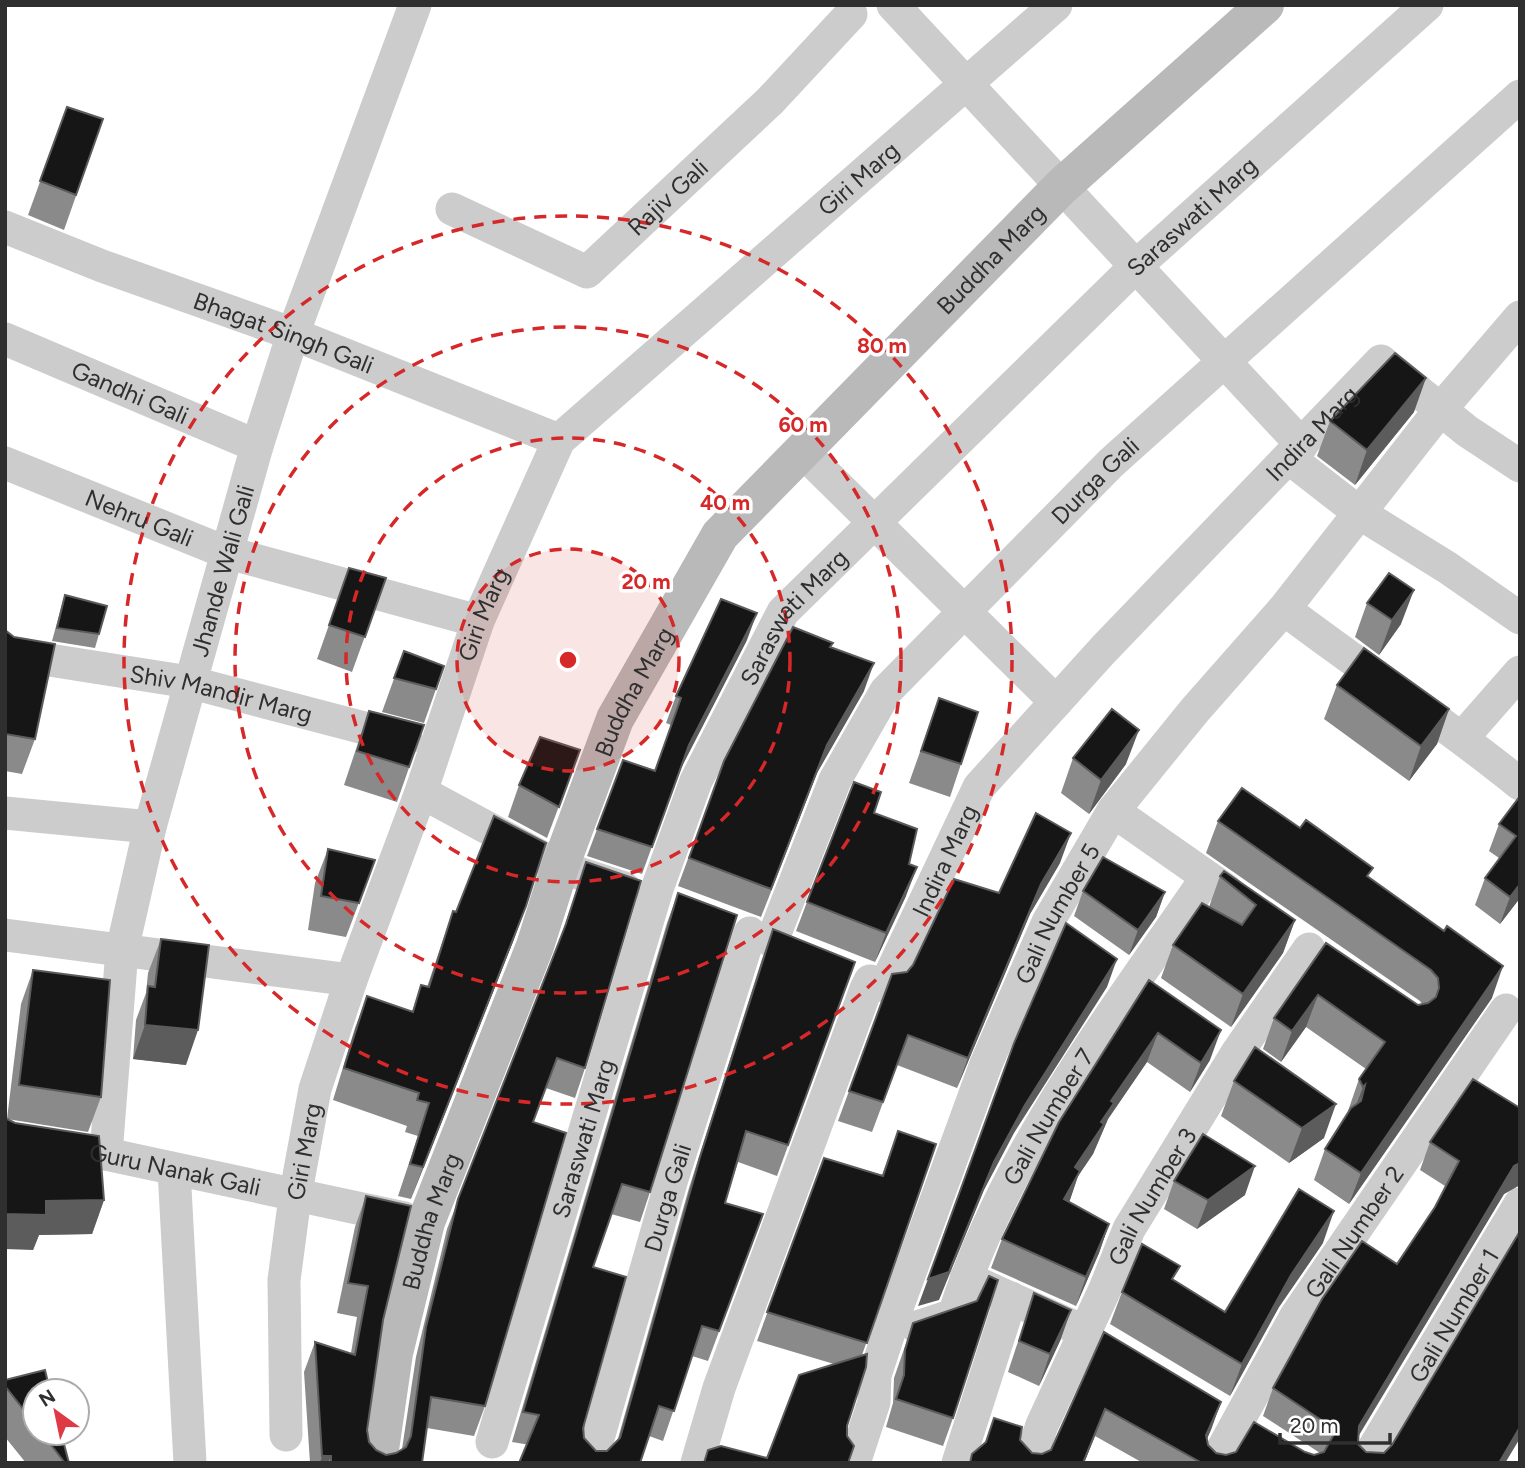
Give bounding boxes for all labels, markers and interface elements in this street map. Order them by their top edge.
street label: Giri Marg [812,135,905,221]
street label: Saraswati Marg [1120,150,1263,282]
street label: Rajiv Gali [621,152,713,241]
street label: Buddha Marg [930,198,1051,320]
street label: Bhagat Singh Gali [190,285,378,379]
text: 80 m [857,333,907,358]
street label: Gandhi Gali [67,355,193,430]
street label: Indira Marg [1259,380,1364,487]
text: 60 m [778,412,828,437]
street label: Durga Gali [1045,431,1145,530]
street label: Jhande Wali Gali [184,482,260,660]
street label: Nehru Gali [81,483,198,552]
text: 40 m [700,490,750,515]
street label: Saraswati Marg [733,543,853,690]
street label: Giri Marg [451,563,514,665]
text: 20 m [621,569,671,594]
street label: Buddha Marg [588,622,679,760]
centre of rings [556,648,580,672]
street label: Shiv Mandir Marg [128,658,316,728]
street label: Indira Marg [905,800,983,921]
street label: Gali Number 5 [1008,838,1105,988]
street label: Gali Number 7 [996,1043,1100,1190]
street label: Saraswati Marg [545,1055,620,1221]
street label: Giri Marg [280,1101,327,1202]
street label: Gali Number 3 [1102,1122,1202,1269]
street label: Guru Nanak Gali [87,1137,264,1201]
street label: Durga Gali [637,1140,697,1255]
street label: Buddha Marg [395,1149,466,1293]
street label: Gali Number 2 [1298,1160,1409,1304]
street label: Gali Number 1 [1402,1243,1505,1388]
north arrow [21,1377,91,1447]
text: N [35,1385,59,1412]
scale bar [1280,1402,1390,1446]
text: 20 m [1290,1413,1338,1438]

